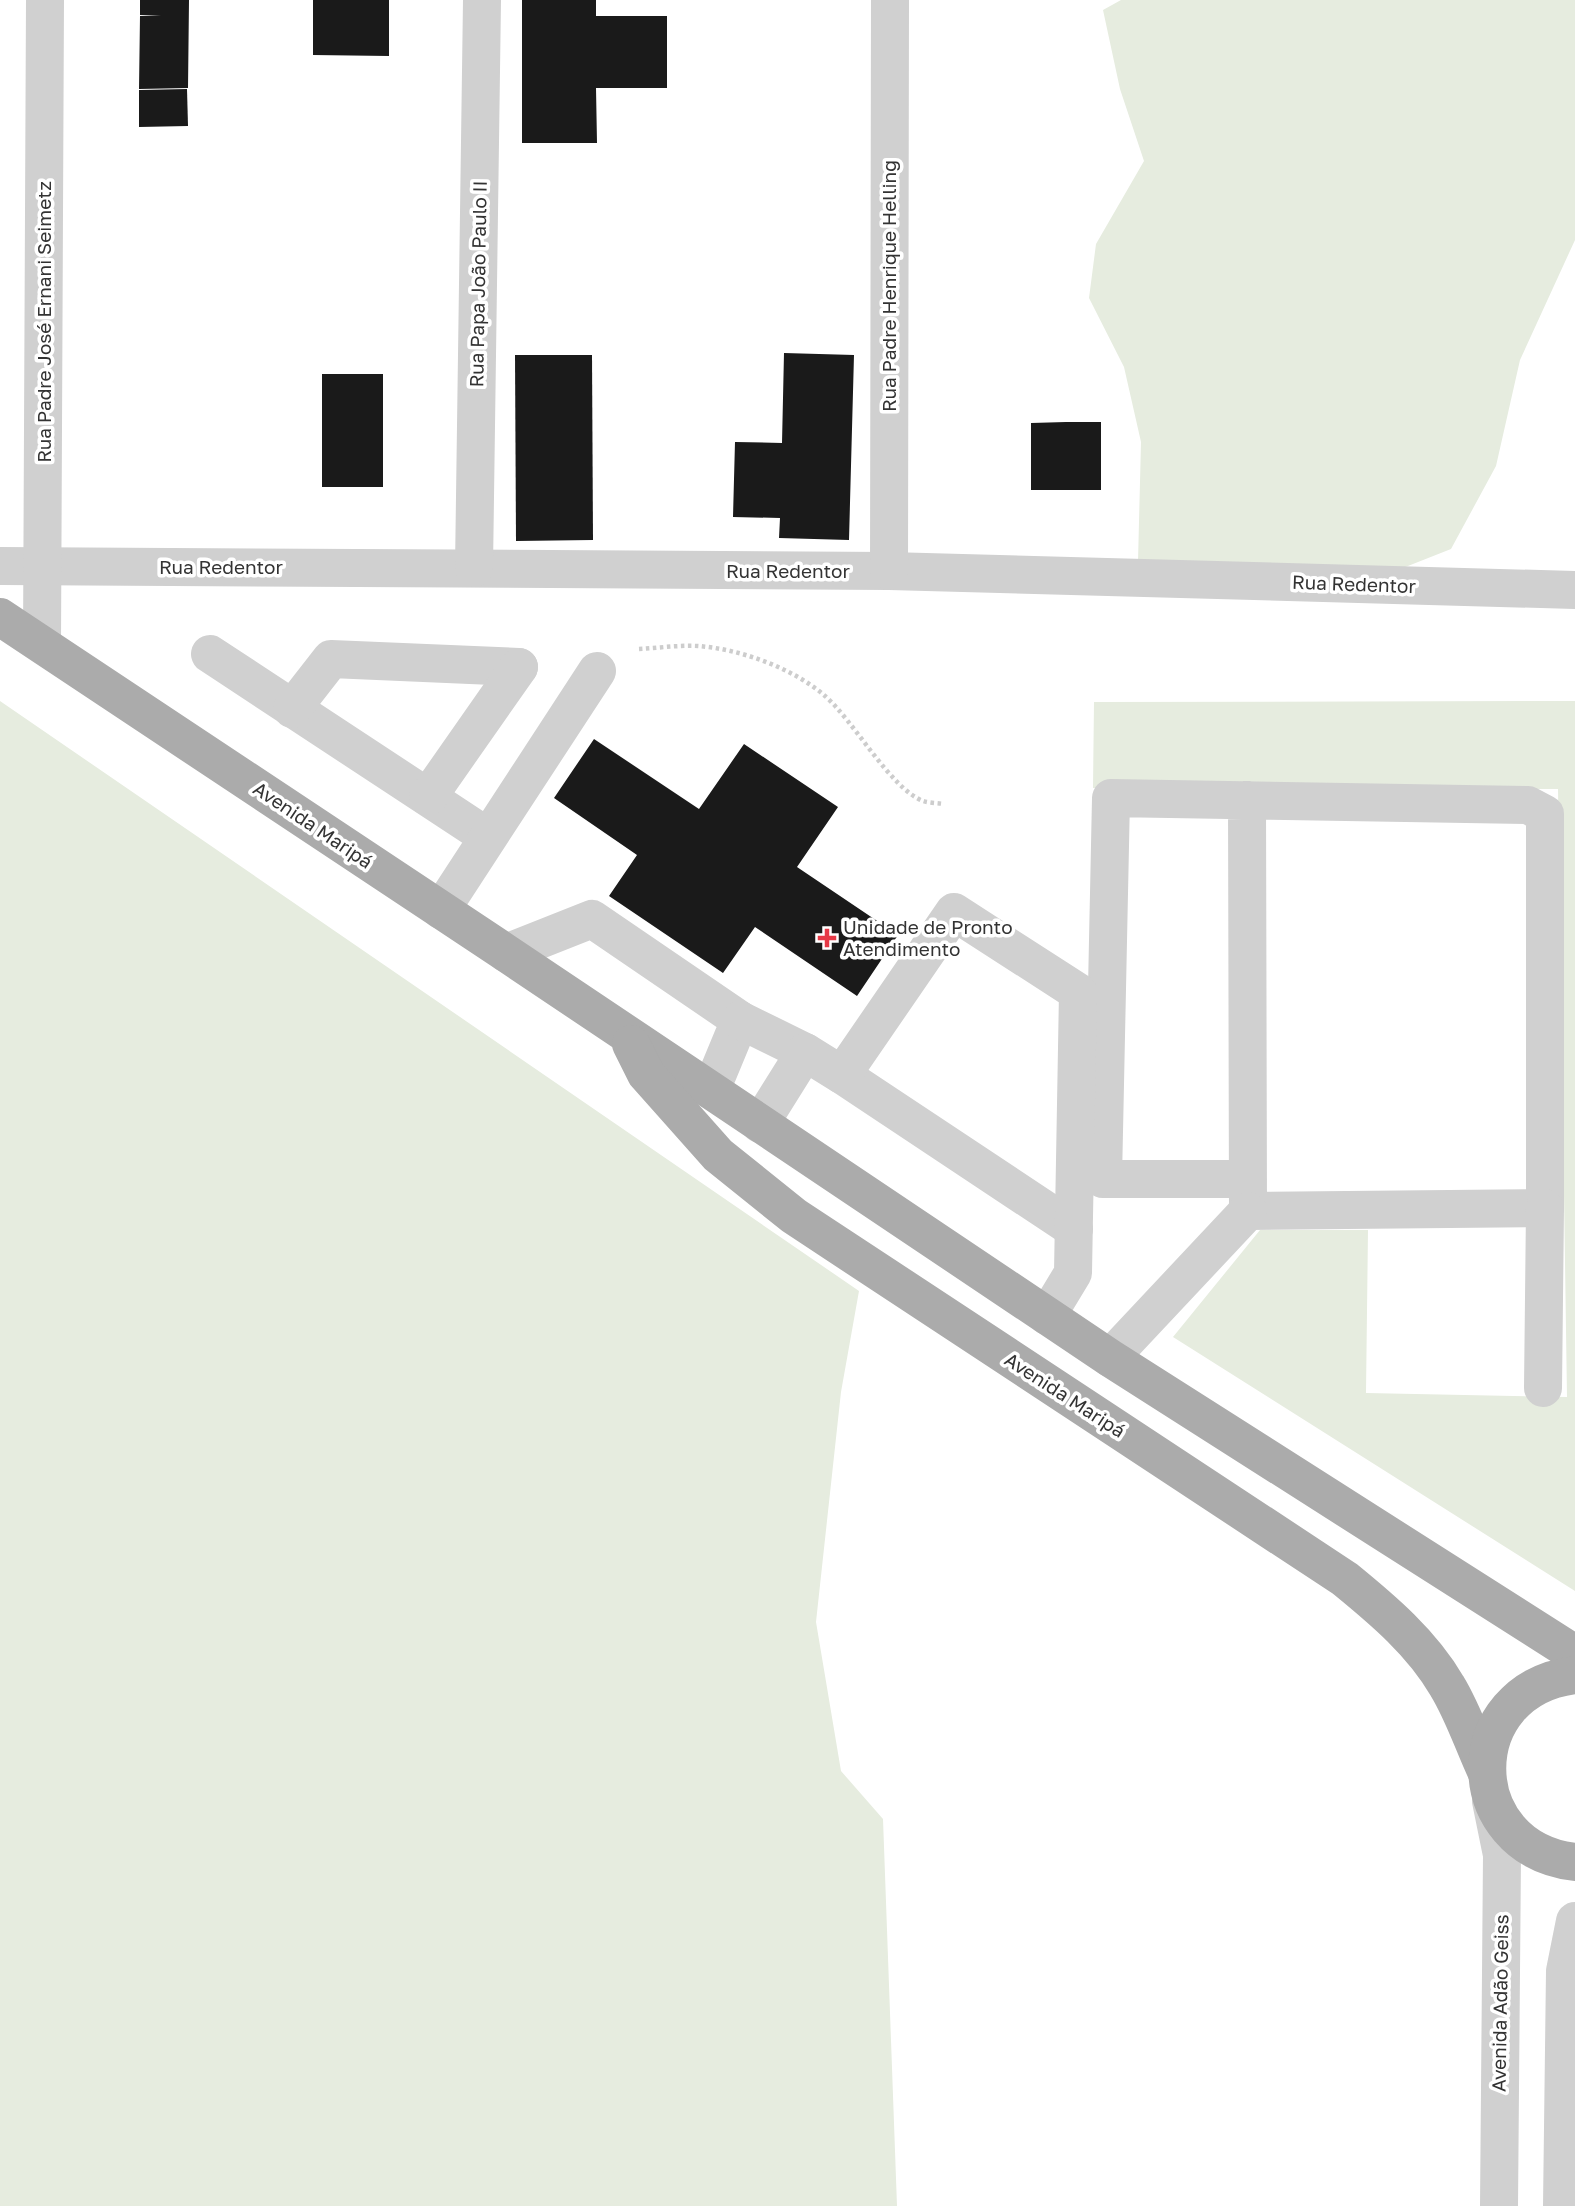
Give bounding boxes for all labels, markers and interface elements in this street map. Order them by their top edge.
street label: Rua Padre Henrique Helling [877,160,900,412]
street label: Rua Papa João Paulo II [464,180,491,388]
street label: Rua Padre José Ernani Seimetz [32,181,55,463]
street label: Rua Redentor [159,555,284,578]
street label: Rua Redentor [726,559,851,582]
street label: Rua Redentor [1292,570,1417,597]
street label: Avenida Maripá [249,776,377,873]
place label: Unidade de Pronto Atendimento [843,915,1013,960]
marker: Unidade de Pronto Atendimento [817,928,837,948]
street label: Avenida Maripá [1001,1347,1130,1442]
street label: Avenida Adão Geiss [1486,1914,1513,2092]

